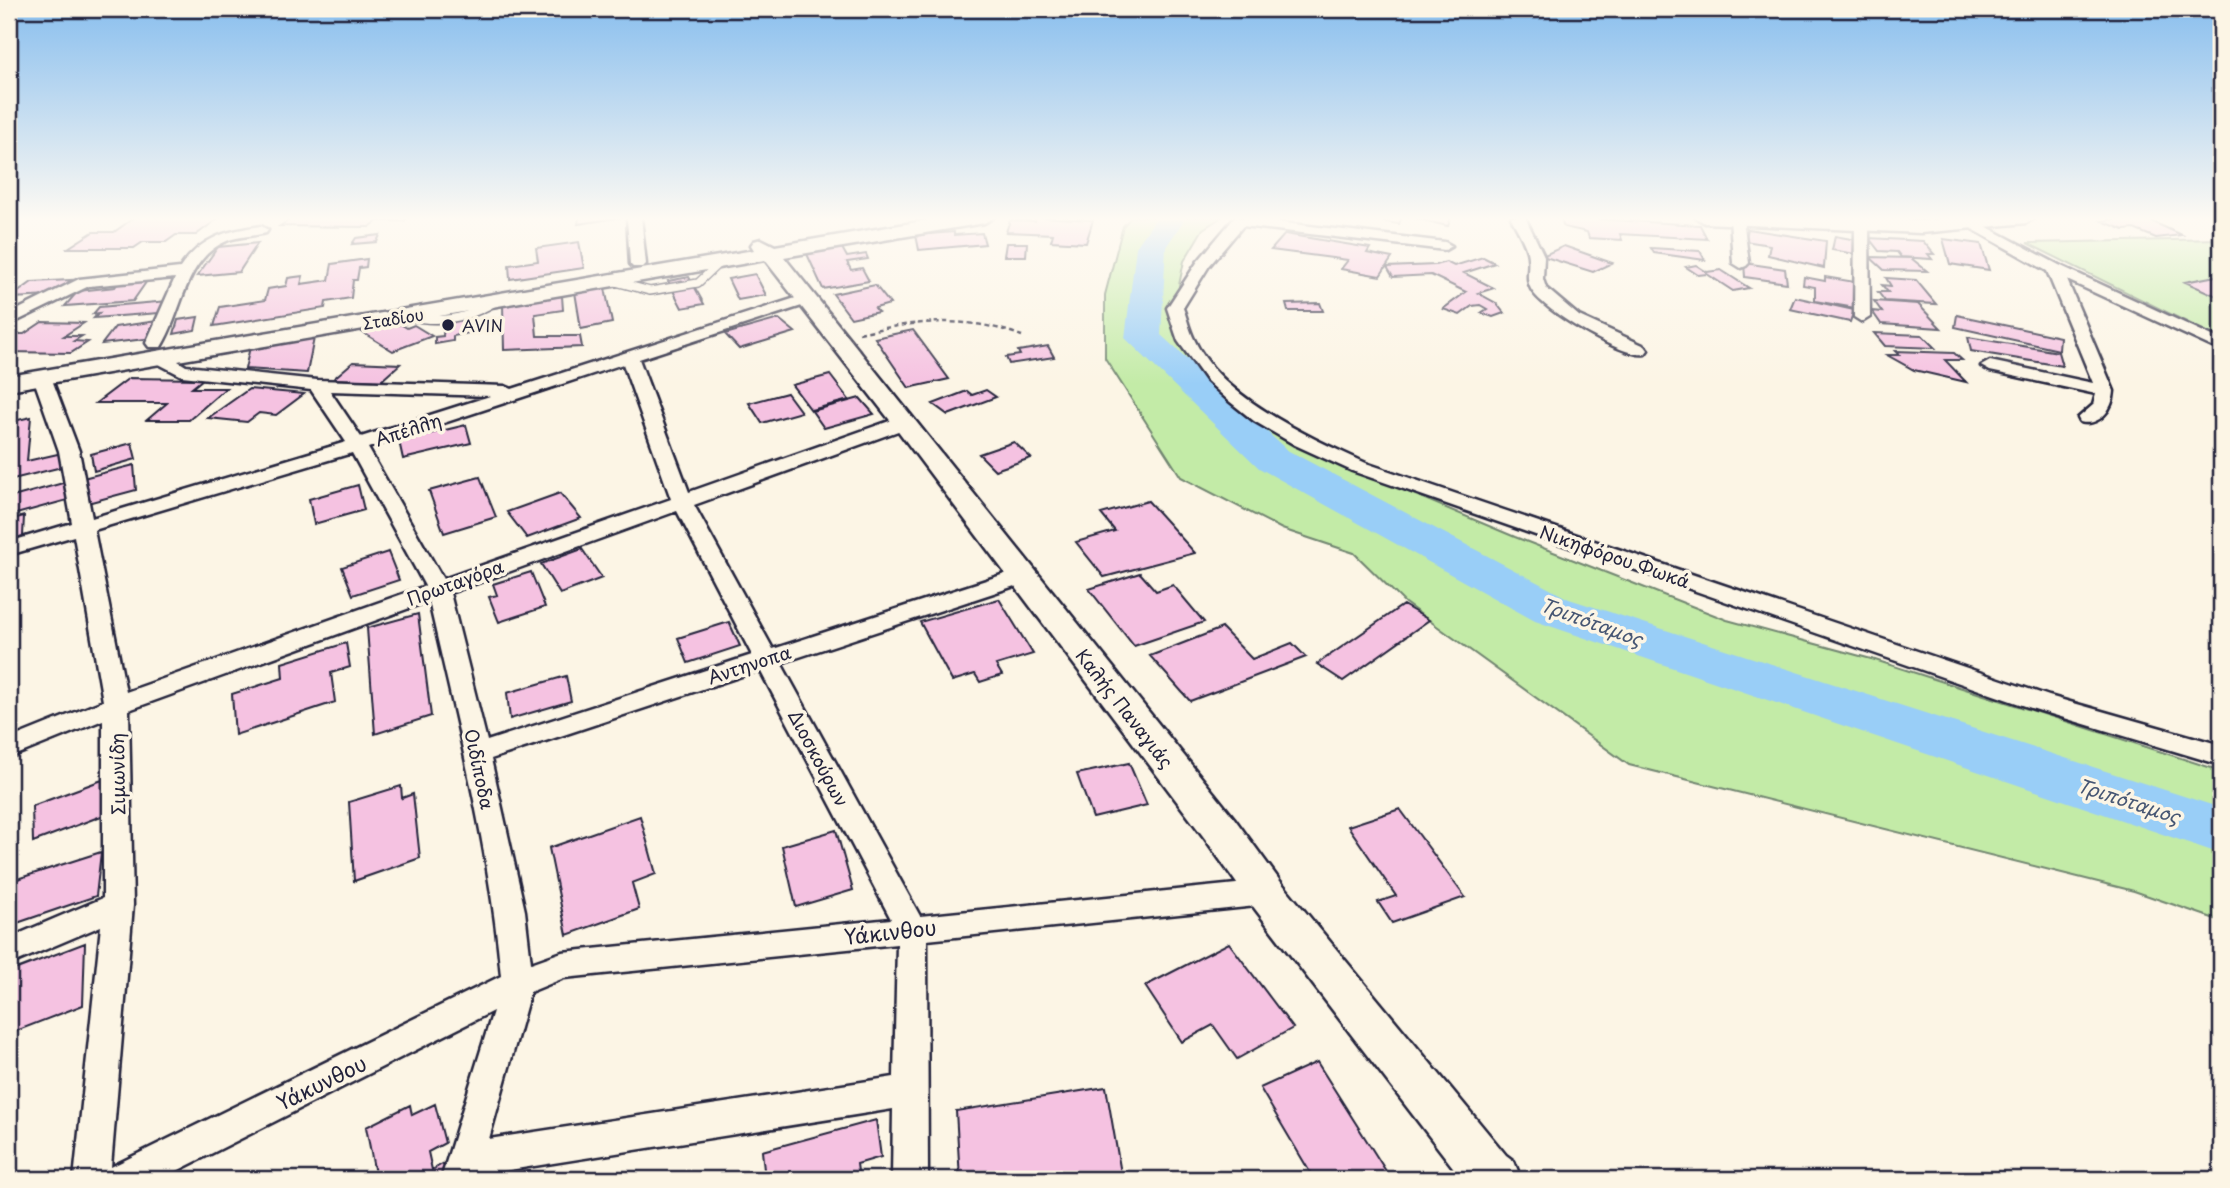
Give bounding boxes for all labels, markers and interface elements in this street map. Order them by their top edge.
street label: Σταδίου [361,301,425,335]
place label: AVIN [462,313,503,337]
marker: AVIN [440,317,456,333]
street label: Απέλλη [371,406,445,452]
street label: Νικηφόρου Φωκά [1536,518,1694,594]
street label: Πρωταγόρα [403,552,507,612]
water label: Τριπόταμος [1537,590,1649,653]
street label: Αντηνοπα [704,638,794,690]
street label: Καλής Παναγιάς [1070,643,1180,773]
street label: Διοσκούρων [782,705,856,811]
street label: Οιδίποδα [458,726,502,812]
street label: Σιμωνίδη [103,733,131,815]
water label: Τριπόταμος [2074,770,2186,830]
street label: Υάκινθου [842,910,938,952]
street label: Υάκυνθου [270,1046,372,1118]

